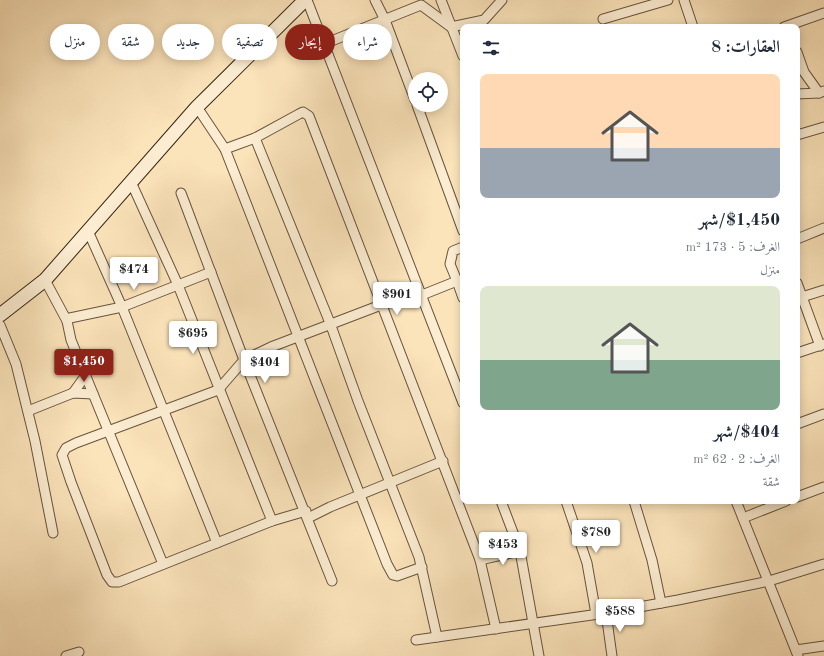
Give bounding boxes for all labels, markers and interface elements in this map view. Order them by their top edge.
chip: منزل [50,24,100,60]
chip: شقة [108,24,154,60]
chip: جديد [162,24,214,60]
chip: تصفية [222,24,277,60]
chip: إيجار [285,24,335,60]
chip: شراء [343,24,392,60]
icon: filters [480,37,502,59]
text: العقارات: 8 [711,39,780,56]
map controls [408,72,448,112]
button: locate [408,72,448,112]
icon: home [594,100,666,172]
text: $1,450/شهر [699,212,780,229]
text: الغرف: 5 · 173 m² [686,241,780,254]
pin: $474 [110,257,158,291]
text: $474 [119,263,149,276]
text: منزل [760,264,780,277]
pin: $901 [373,282,421,316]
text: $901 [382,288,412,301]
icon: home [594,312,666,384]
pin: $695 [169,321,217,355]
text: $695 [178,327,208,340]
pin: $1,450 [51,349,117,383]
pin: $404 [241,350,289,384]
text: $1,450 [63,355,105,368]
text: $404 [250,356,280,369]
text: $404/شهر [713,424,780,441]
text: الغرف: 2 · 62 m² [693,453,780,466]
text: شقة [763,476,780,489]
pin: $780 [572,520,620,554]
text: $780 [581,526,611,539]
pin: $453 [479,532,527,566]
text: $453 [488,538,518,551]
pin: $588 [596,599,644,633]
text: $588 [605,605,635,618]

